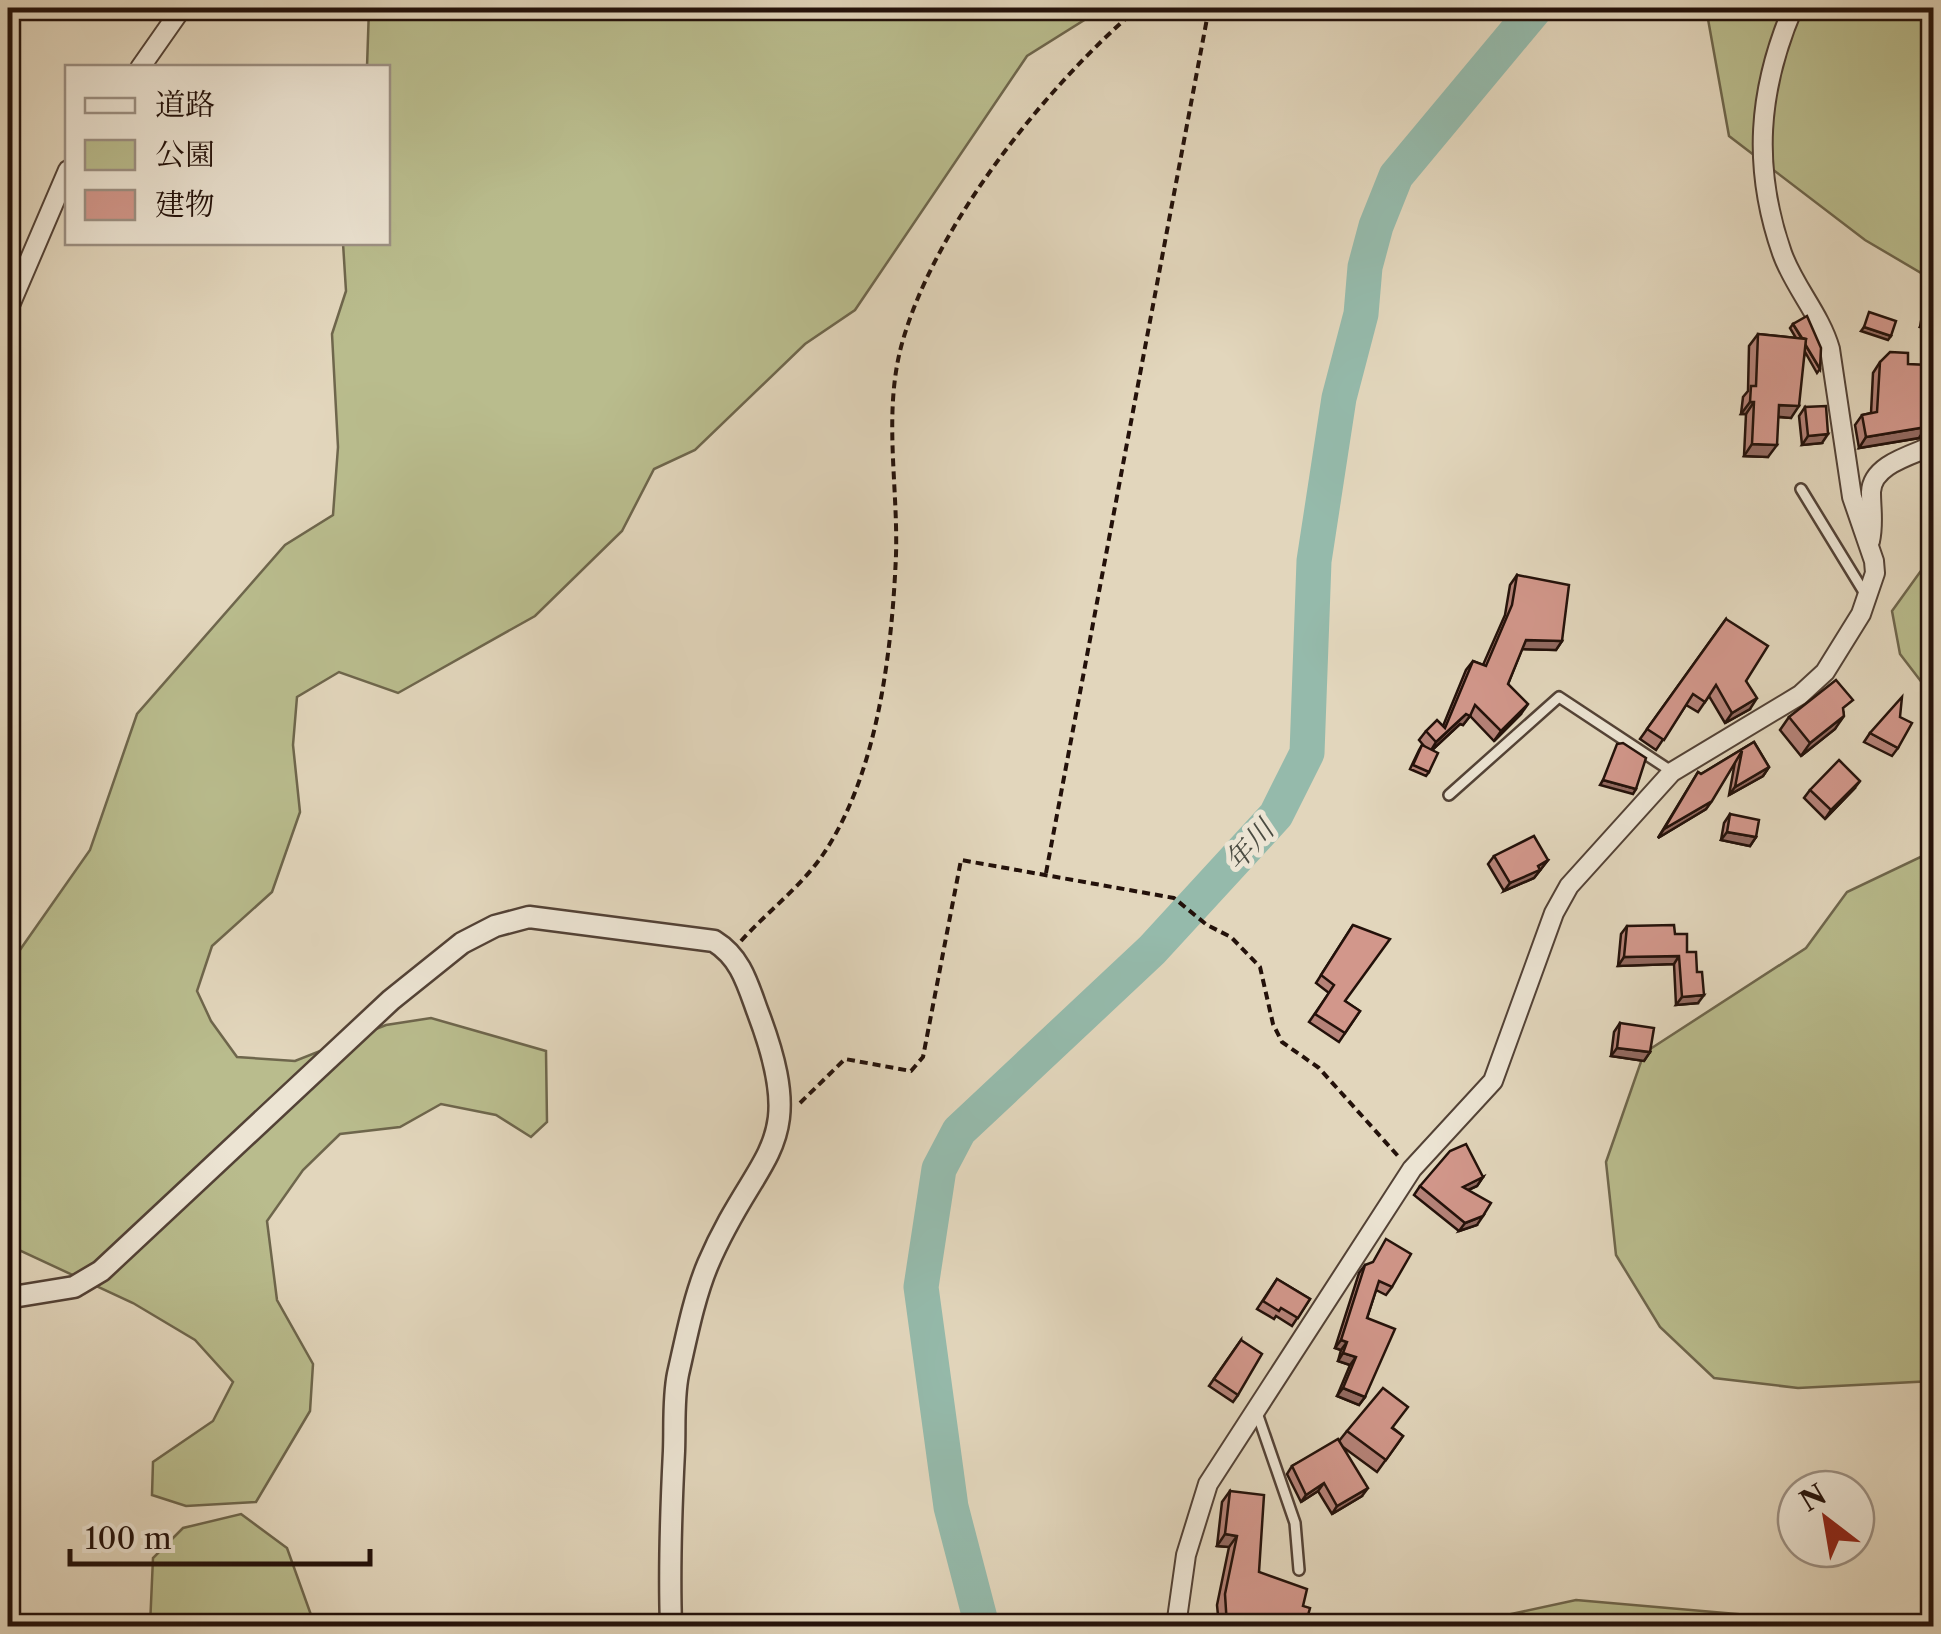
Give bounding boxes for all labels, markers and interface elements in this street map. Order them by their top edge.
legend [65,65,390,245]
text: 道路 [155,86,215,123]
text: 公園 [155,136,215,173]
text: 建物 [155,186,215,223]
water label: 年川 [1218,811,1282,877]
north arrow [1776,1469,1876,1569]
text: N [1794,1477,1832,1518]
scale bar [70,1504,370,1566]
text: 100 m [85,1520,172,1557]

